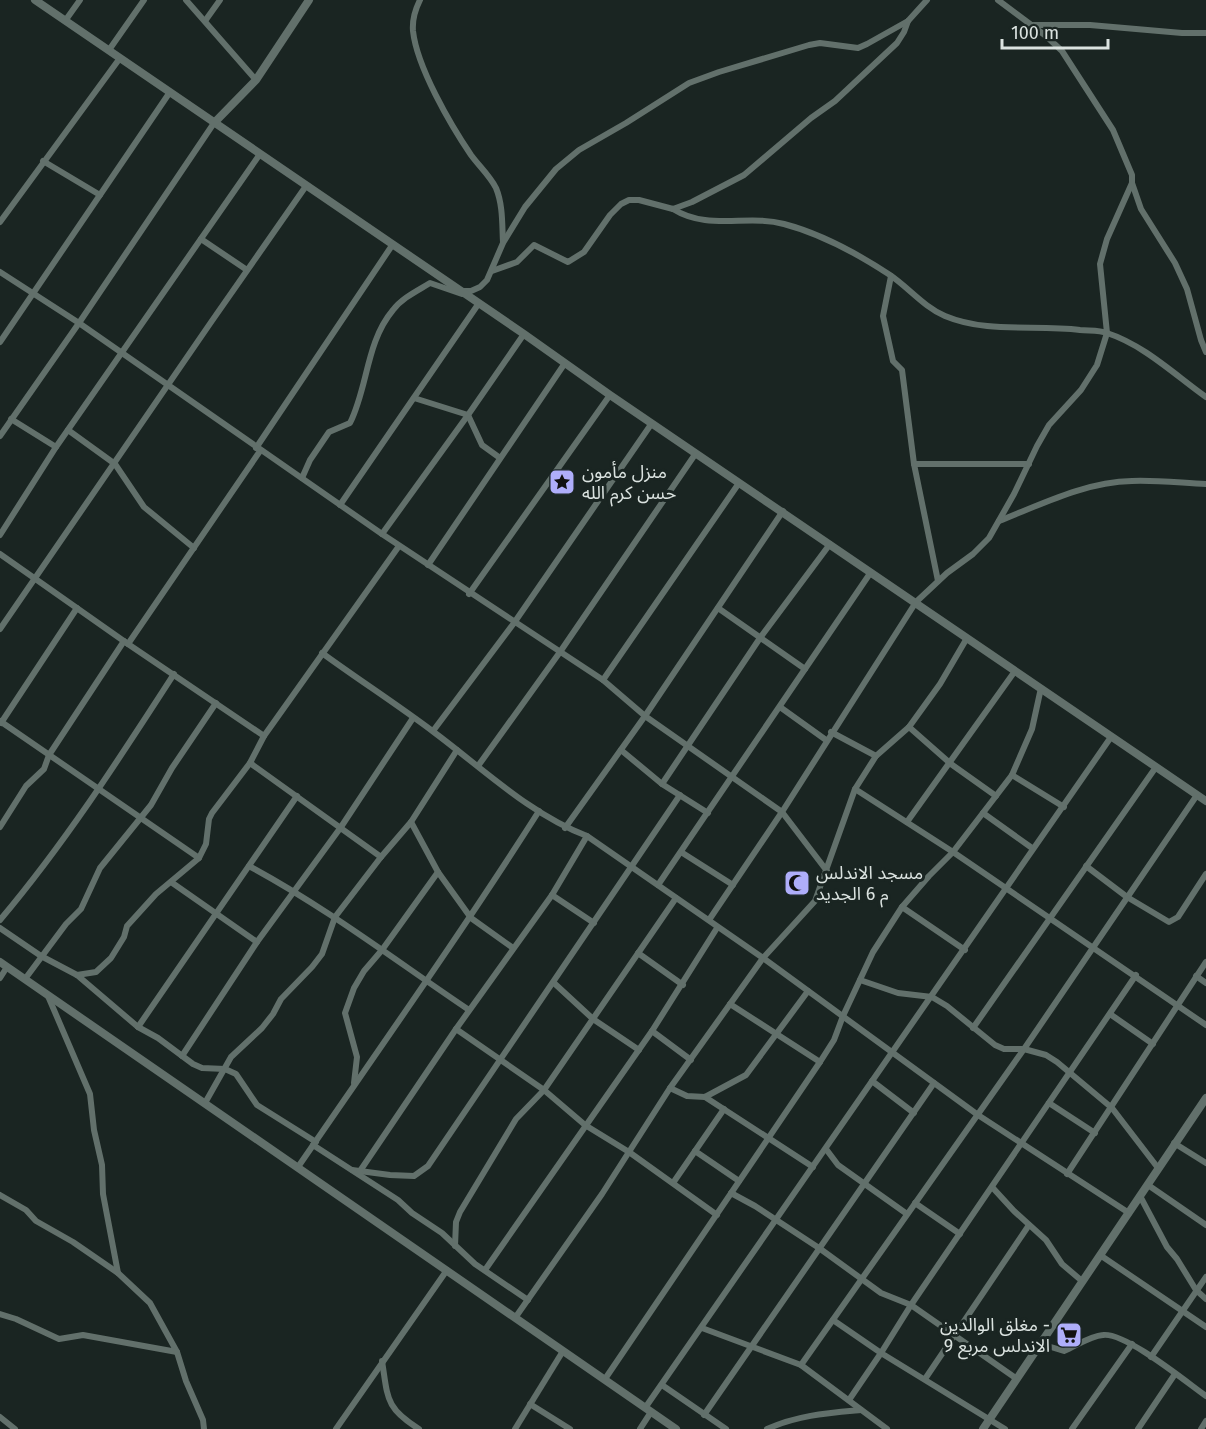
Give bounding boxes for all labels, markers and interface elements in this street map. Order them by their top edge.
scale bar [1002,12,1108,50]
text: 100 m [1011,22,1059,44]
place label: منزل مأمون حسن كرم الله [582,461,676,507]
place icon: منزل مأمون حسن كرم الله [547,467,577,497]
place label: مسجد الاندلس م 6 الجديد [816,862,923,908]
mosque icon: مسجد الاندلس م 6 الجديد [782,868,812,898]
place label: مغلق الوالدين - الاندلس مربع 9 [940,1314,1050,1360]
supermarket icon: مغلق الوالدين - الاندلس مربع 9 [1054,1320,1084,1350]

